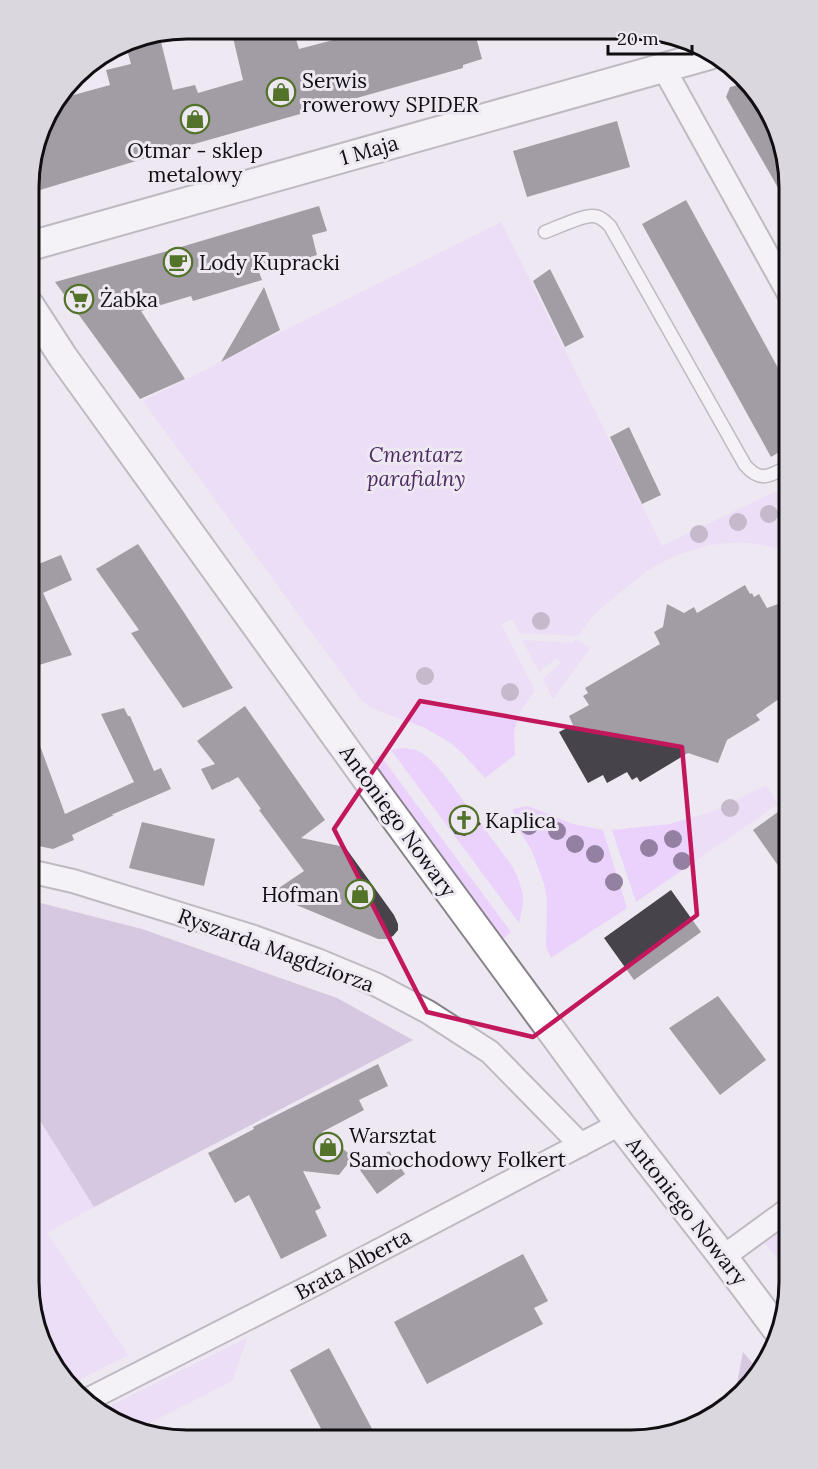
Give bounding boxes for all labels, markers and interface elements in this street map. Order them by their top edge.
scale bar [608,18,692,56]
text: 20 m [617,27,659,50]
place label: Serwis rowerowy SPIDER [302,67,479,118]
shop icon: Serwis rowerowy SPIDER [265,76,297,108]
shop icon: Otmar - sklep metalowy [179,103,211,135]
street label: 1 Maja [337,129,402,171]
place label: Otmar - sklep metalowy [127,137,263,188]
cafe icon: Lody Kupracki [162,246,194,278]
place label: Lody Kupracki [199,249,340,276]
supermarket icon: Żabka [63,283,95,315]
place label: Żabka [100,286,158,313]
park label: Cmentarz parafialny [367,441,465,492]
street label: Antoniego Nowary [333,739,462,902]
church icon: Kaplica [448,804,480,836]
place label: Kaplica [485,807,556,834]
shop icon: Hofman [344,878,376,910]
place label: Hofman [261,881,339,908]
street label: Ryszarda Magdziorza [174,902,378,998]
place label: Warsztat Samochodowy Folkert [349,1122,567,1173]
street label: Antoniego Nowary [620,1130,753,1291]
shop icon: Warsztat Samochodowy Folkert [312,1131,344,1163]
street label: Brata Alberta [290,1222,416,1306]

